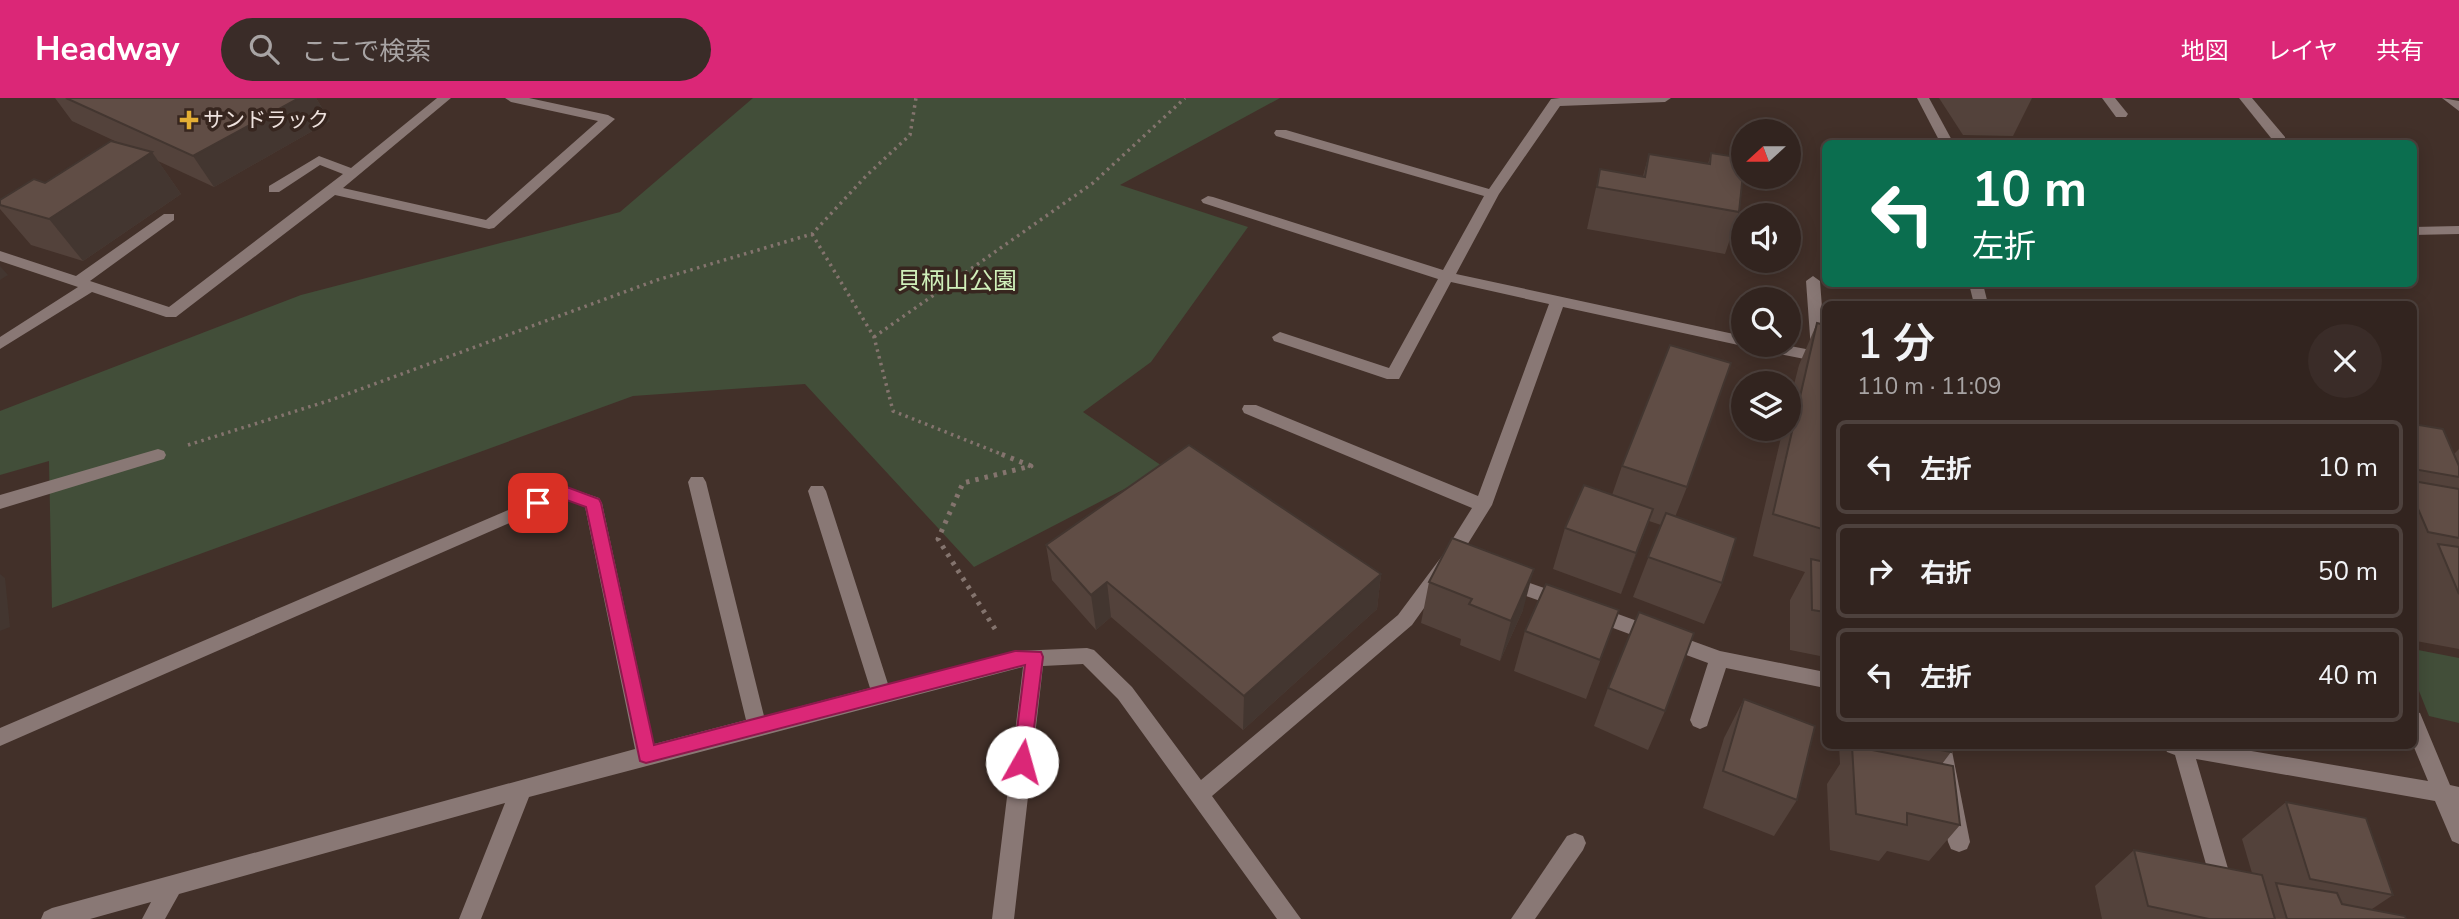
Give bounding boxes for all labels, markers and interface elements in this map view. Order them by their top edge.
search box [221,18,711,81]
text: Headway [35,27,179,72]
icon: search [245,30,283,68]
text: ここで検索 [301,34,431,69]
text: 地図 [2181,35,2229,67]
text: レイヤ [2267,35,2338,67]
text: 共有 [2376,35,2424,67]
place label: サンドラック [203,106,329,134]
marker: サンドラック [181,112,197,128]
north arrow [1731,119,1801,189]
map controls [1731,119,1801,441]
text: 10 m [1972,156,2087,223]
icon: left [1857,168,1948,259]
button: sound [1731,203,1801,273]
text: 左折 [1972,225,2036,268]
park label: 貝柄山公園 [897,265,1017,297]
button: search [1731,287,1801,357]
text: 1 分 [1857,316,1935,373]
button: close [2308,324,2382,398]
button: layers [1731,371,1801,441]
text: 110 m · 11:09 [1857,371,2002,402]
icon: left [1861,448,1899,486]
text: 10 m [2318,450,2378,485]
text: 左折 [1920,452,1972,487]
pin [508,473,568,533]
icon: arrive [519,484,557,522]
icon: right [1861,552,1899,590]
text: 50 m [2318,554,2378,589]
text: 右折 [1920,556,1972,591]
icon: left [1861,656,1899,694]
text: 40 m [2318,658,2378,693]
text: 左折 [1920,660,1972,695]
position arrow [985,725,1059,799]

